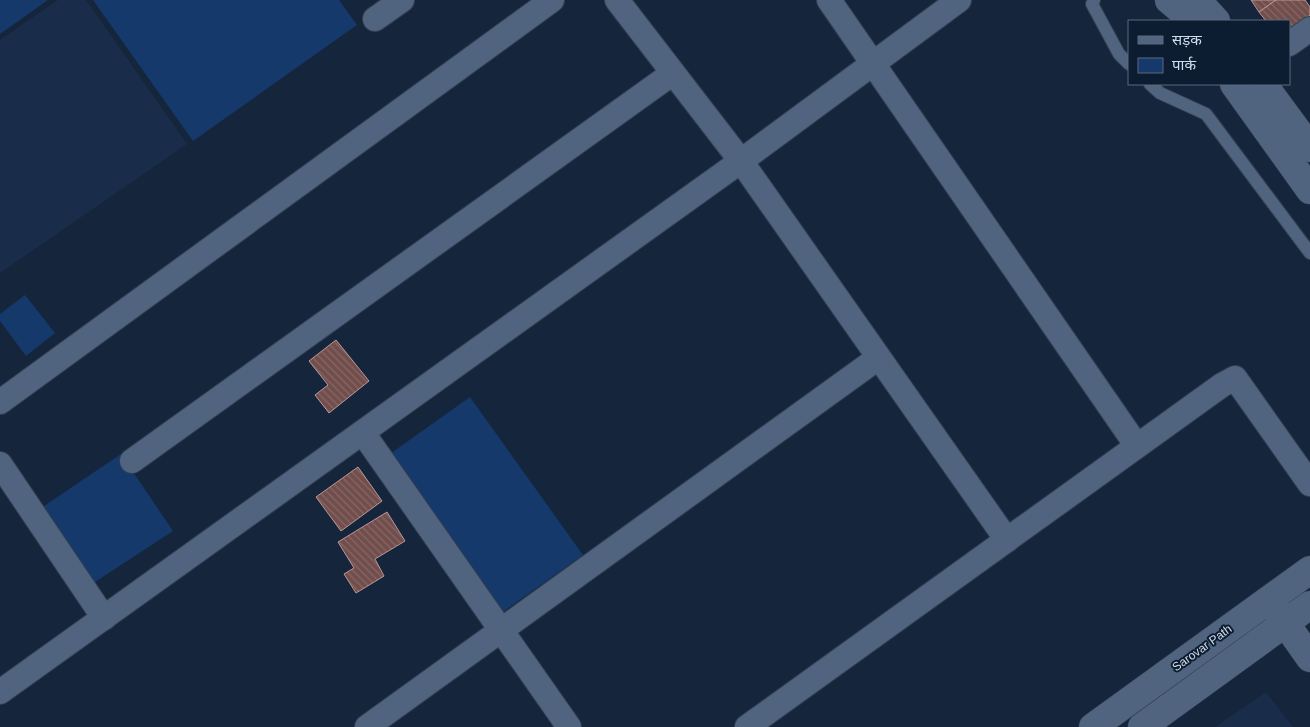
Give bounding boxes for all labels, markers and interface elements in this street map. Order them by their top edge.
legend [1128,20,1290,85]
text: सड़क [1172,31,1202,48]
text: पार्क [1172,56,1196,73]
street label: Sarovar Path [1170,622,1234,674]

